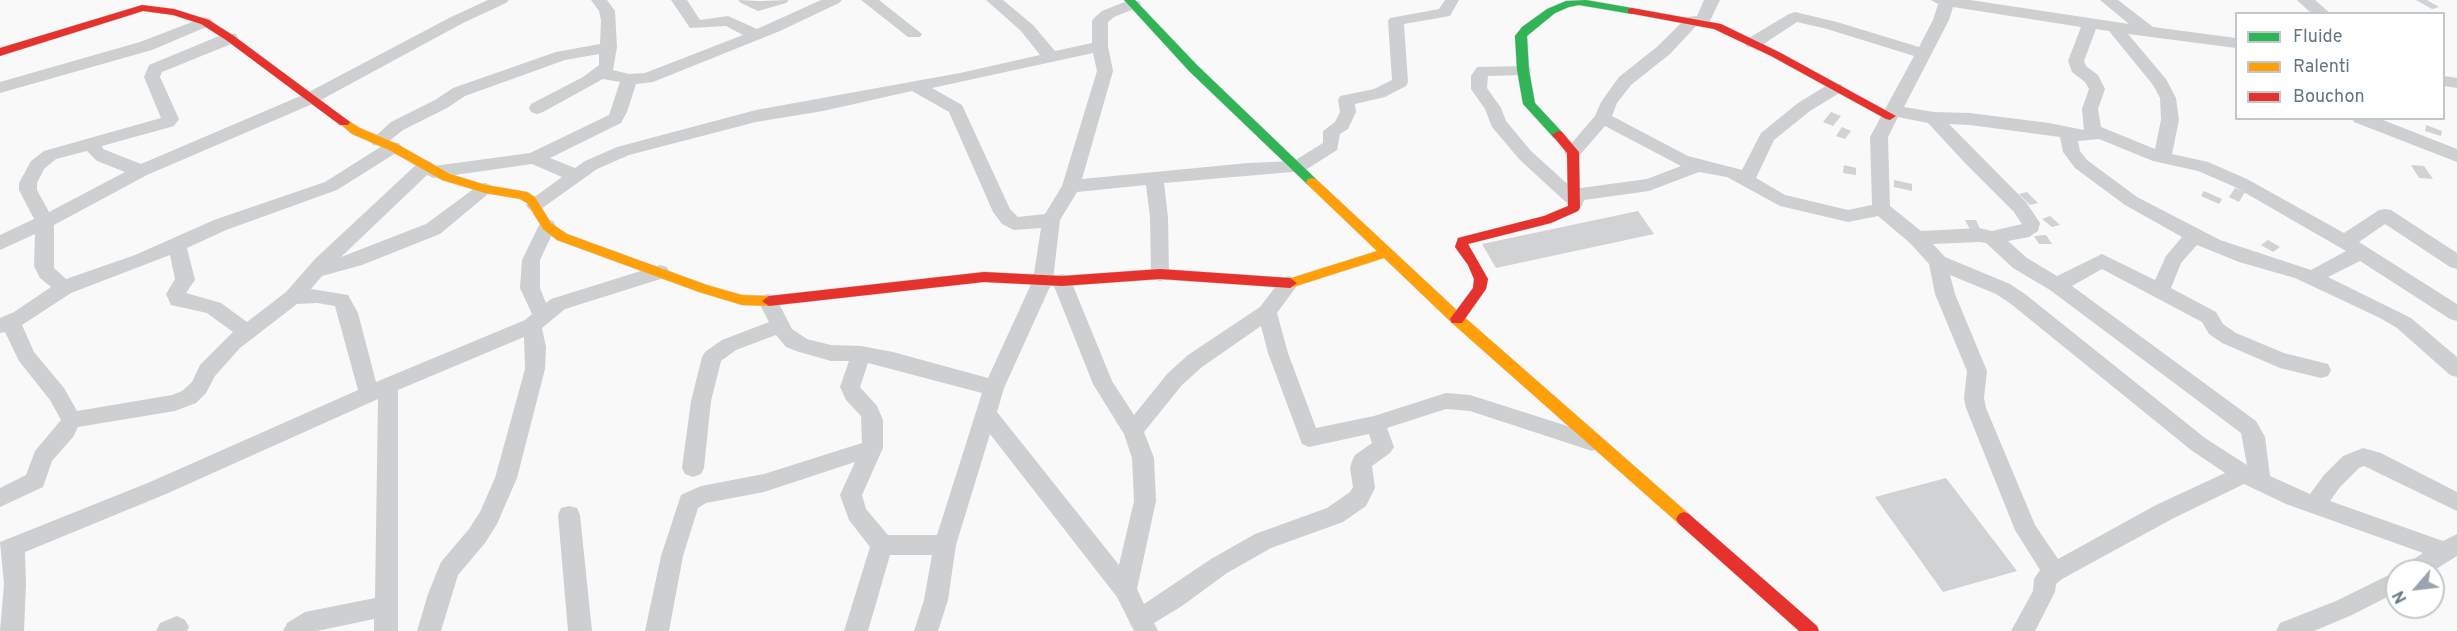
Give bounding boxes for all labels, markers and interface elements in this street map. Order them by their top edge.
legend [2235,12,2445,120]
text: Fluide [2293,26,2342,49]
text: Ralenti [2293,56,2350,79]
text: Bouchon [2293,86,2365,109]
north arrow [2385,559,2445,619]
text: N [2389,587,2412,606]

